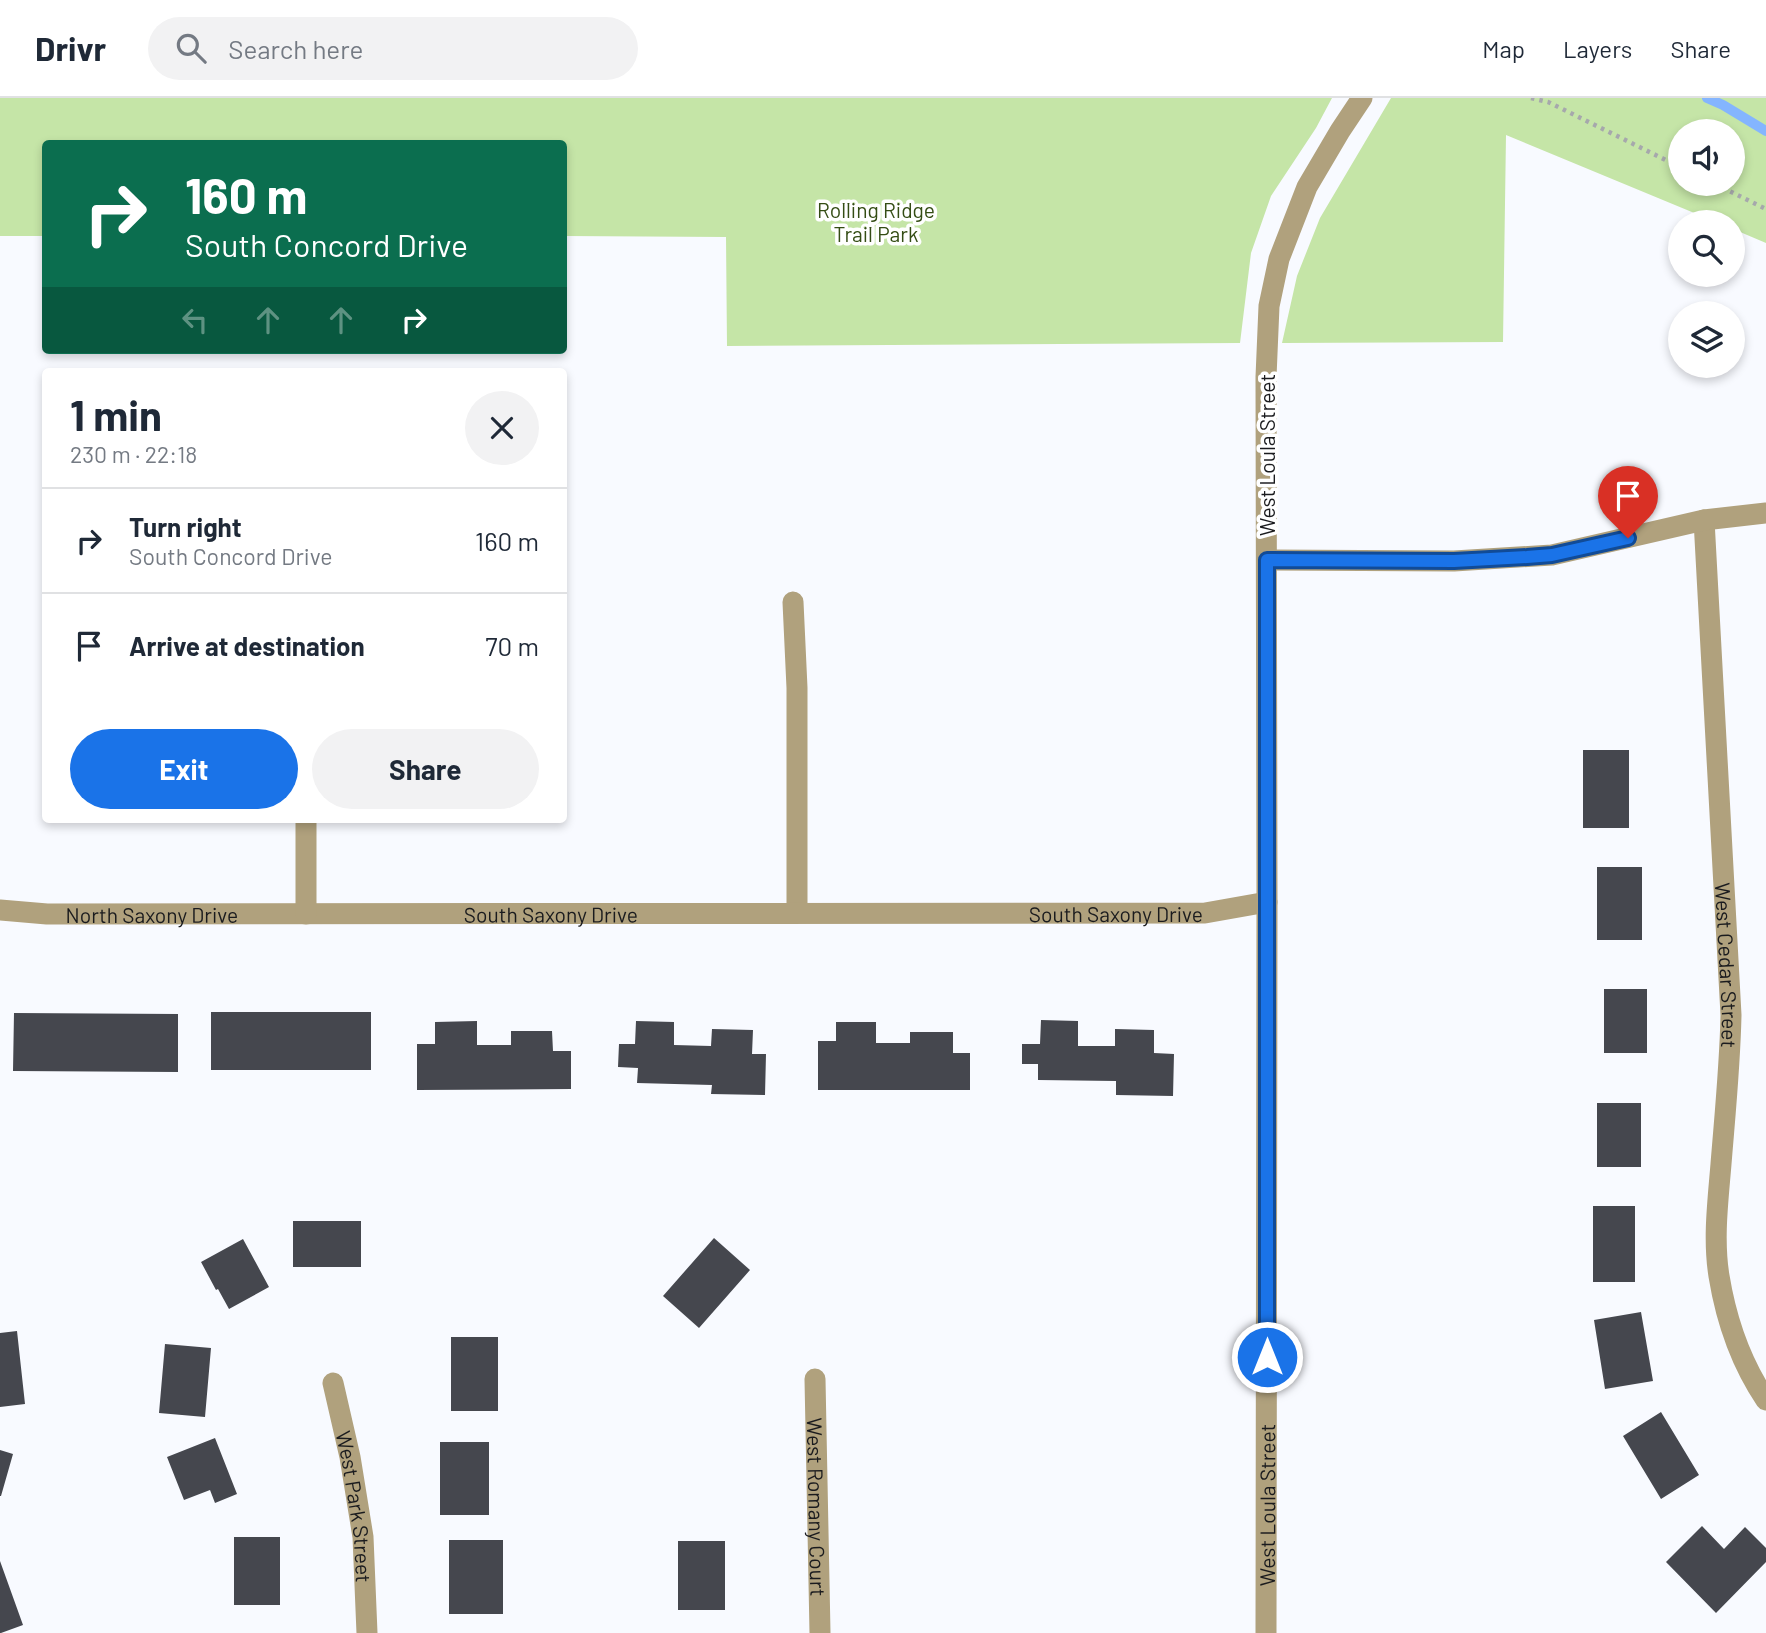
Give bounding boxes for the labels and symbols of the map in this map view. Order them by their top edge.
park label: Rolling Ridge Trail Park [817,197,935,246]
street label: West Loula Street [1254,374,1279,536]
pin [1598,466,1658,538]
street label: West Cedar Street [1711,882,1744,1049]
street label: North Saxony Drive [65,901,238,926]
street label: South Saxony Drive [464,901,638,926]
street label: South Saxony Drive [1029,901,1203,926]
position arrow [1230,1320,1304,1394]
street label: West Romany Court [803,1417,832,1597]
street label: West Loula Street [1254,1424,1279,1586]
street label: West Park Street [332,1428,377,1583]

